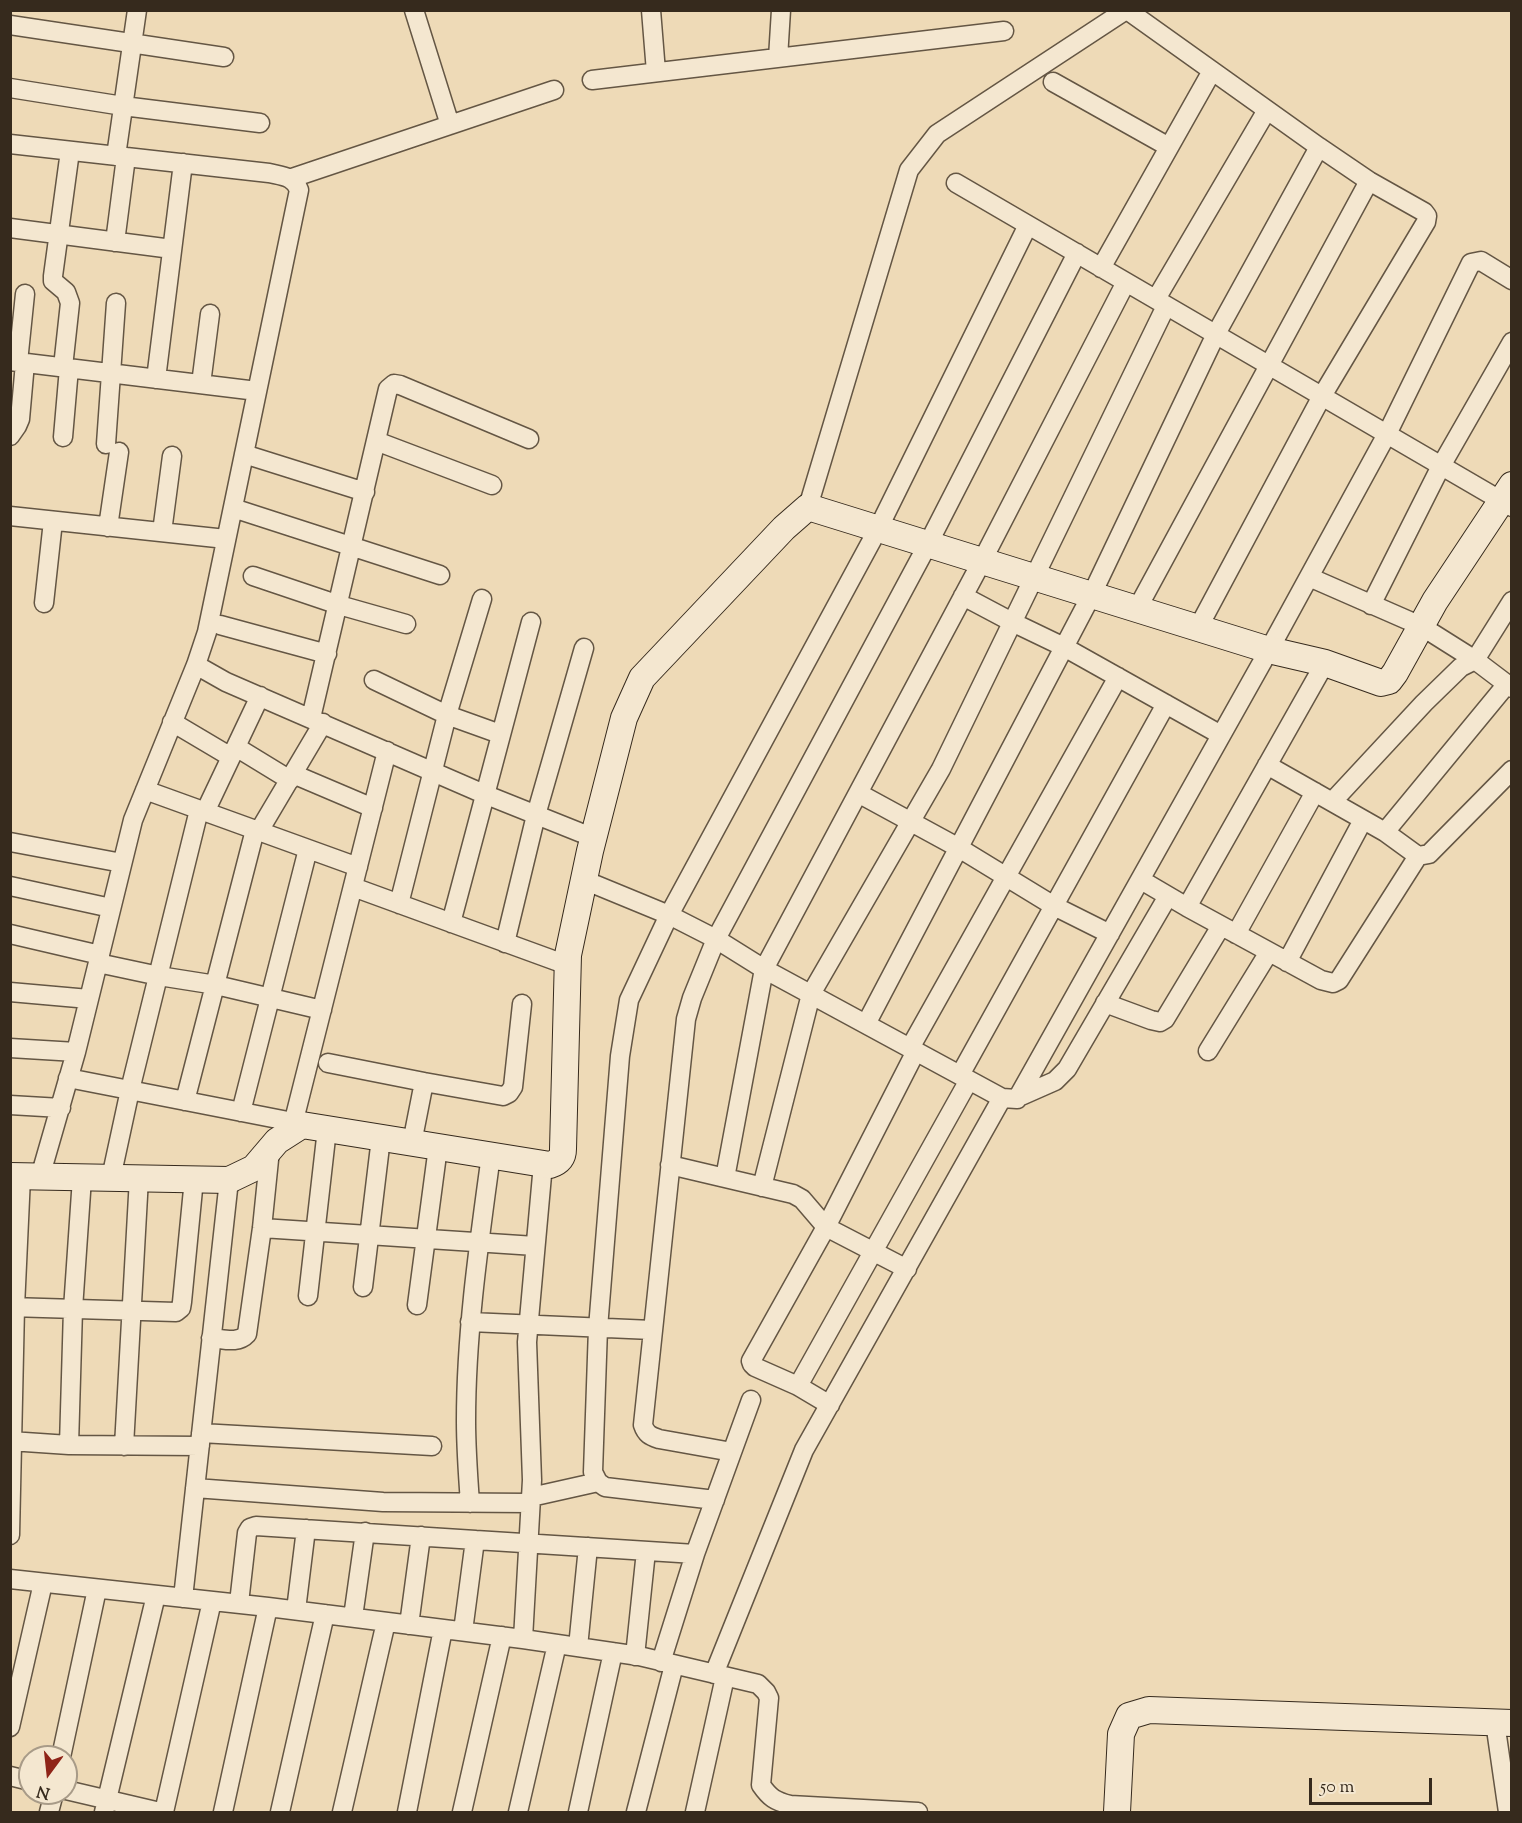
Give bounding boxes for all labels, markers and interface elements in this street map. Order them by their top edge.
north arrow [18,1745,78,1805]
scale bar [1312,1766,1435,1804]
text: 50 m [1320,1775,1354,1801]
text: N [35,1778,53,1804]

